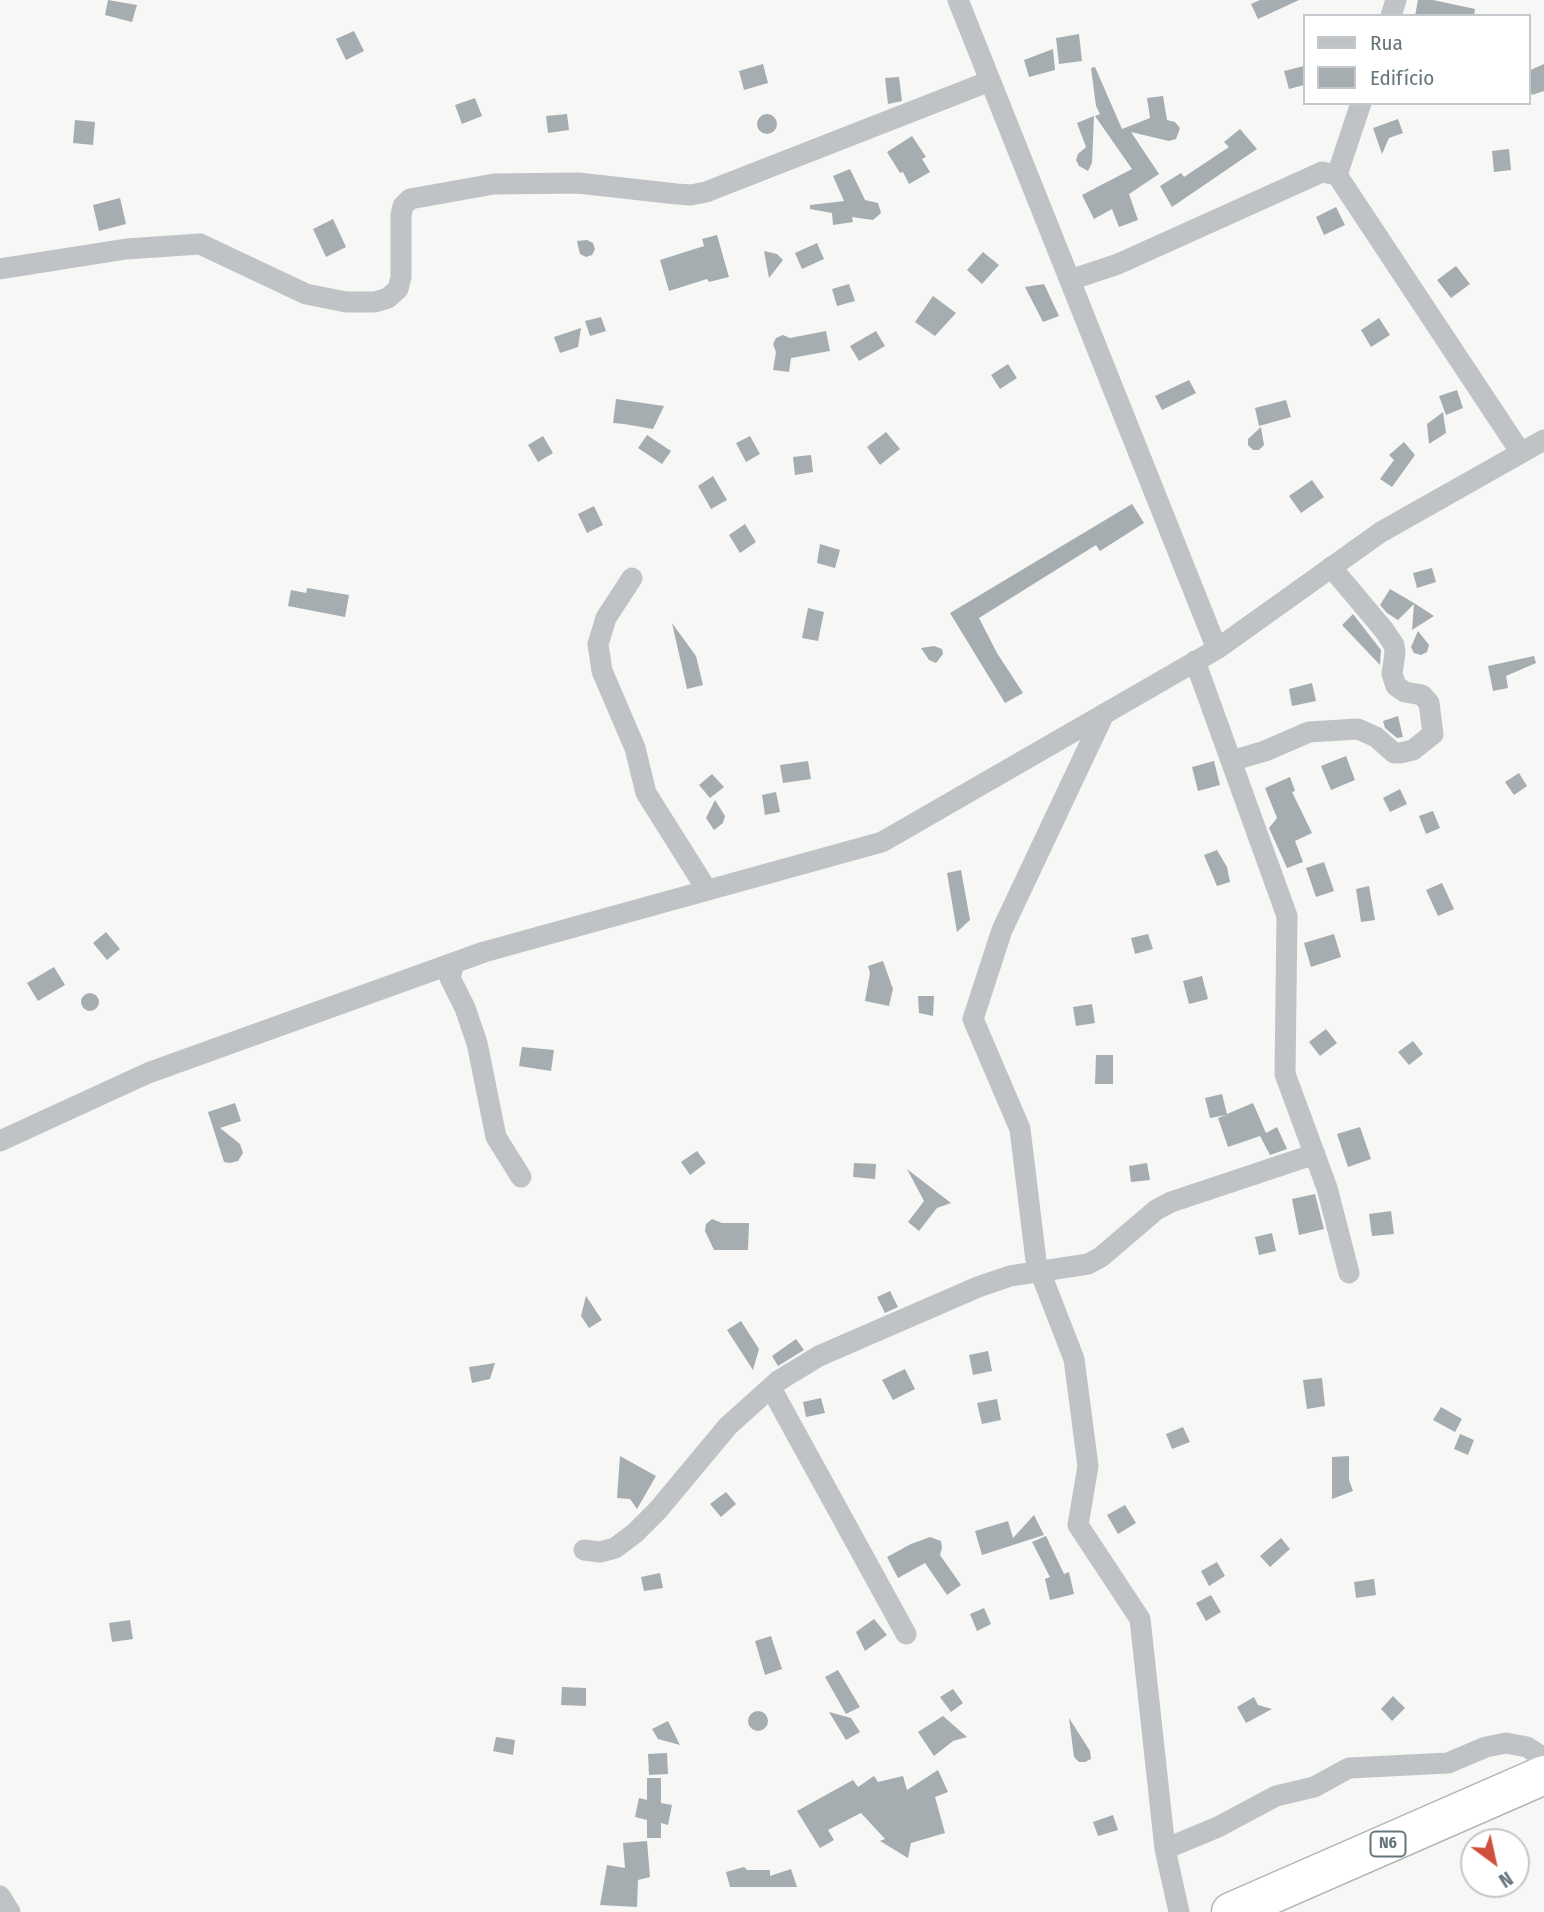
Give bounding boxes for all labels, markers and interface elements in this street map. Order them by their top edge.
legend [1302,14,1530,105]
text: Rua [1370,30,1403,56]
text: Edifício [1370,65,1434,91]
north arrow [1460,1828,1530,1898]
road number: N6 [1370,1832,1406,1856]
text: N [1495,1867,1517,1892]

